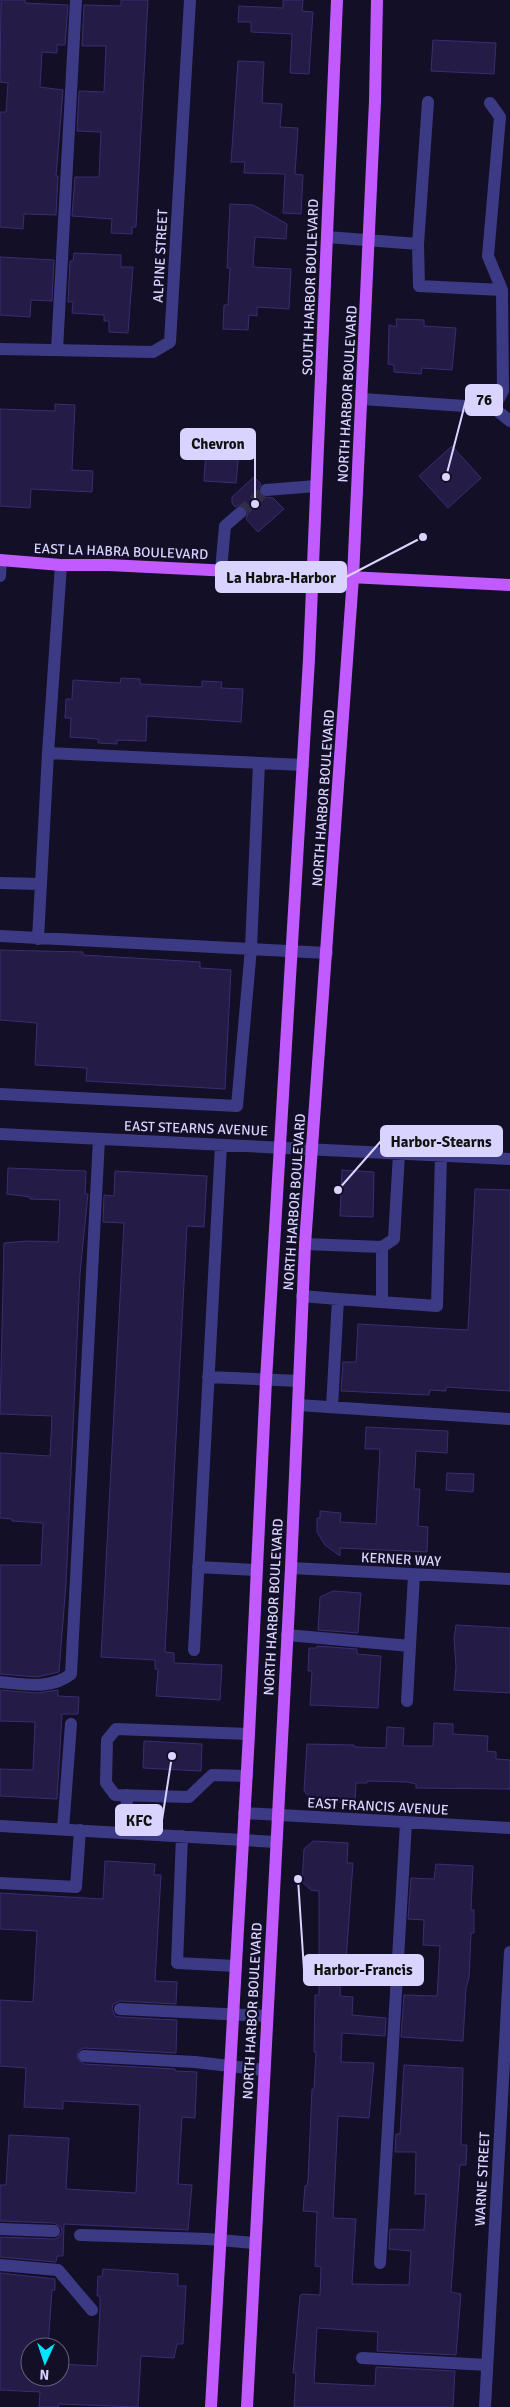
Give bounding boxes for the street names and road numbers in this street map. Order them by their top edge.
street label: SOUTH HARBOR BOULEVARD [299,198,322,376]
street label: ALPINE STREET [150,209,171,303]
street label: NORTH HARBOR BOULEVARD [334,305,361,483]
street label: EAST LA HABRA BOULEVARD [33,540,209,563]
street label: NORTH HARBOR BOULEVARD [309,709,338,887]
street label: NORTH HARBOR BOULEVARD [280,1113,309,1291]
street label: EAST STEARNS AVENUE [124,1117,268,1140]
street label: NORTH HARBOR BOULEVARD [260,1518,287,1696]
street label: KERNER WAY [361,1549,441,1570]
street label: EAST FRANCIS AVENUE [307,1794,449,1819]
street label: NORTH HARBOR BOULEVARD [239,1922,266,2100]
street label: WARNE STREET [472,2131,493,2227]

